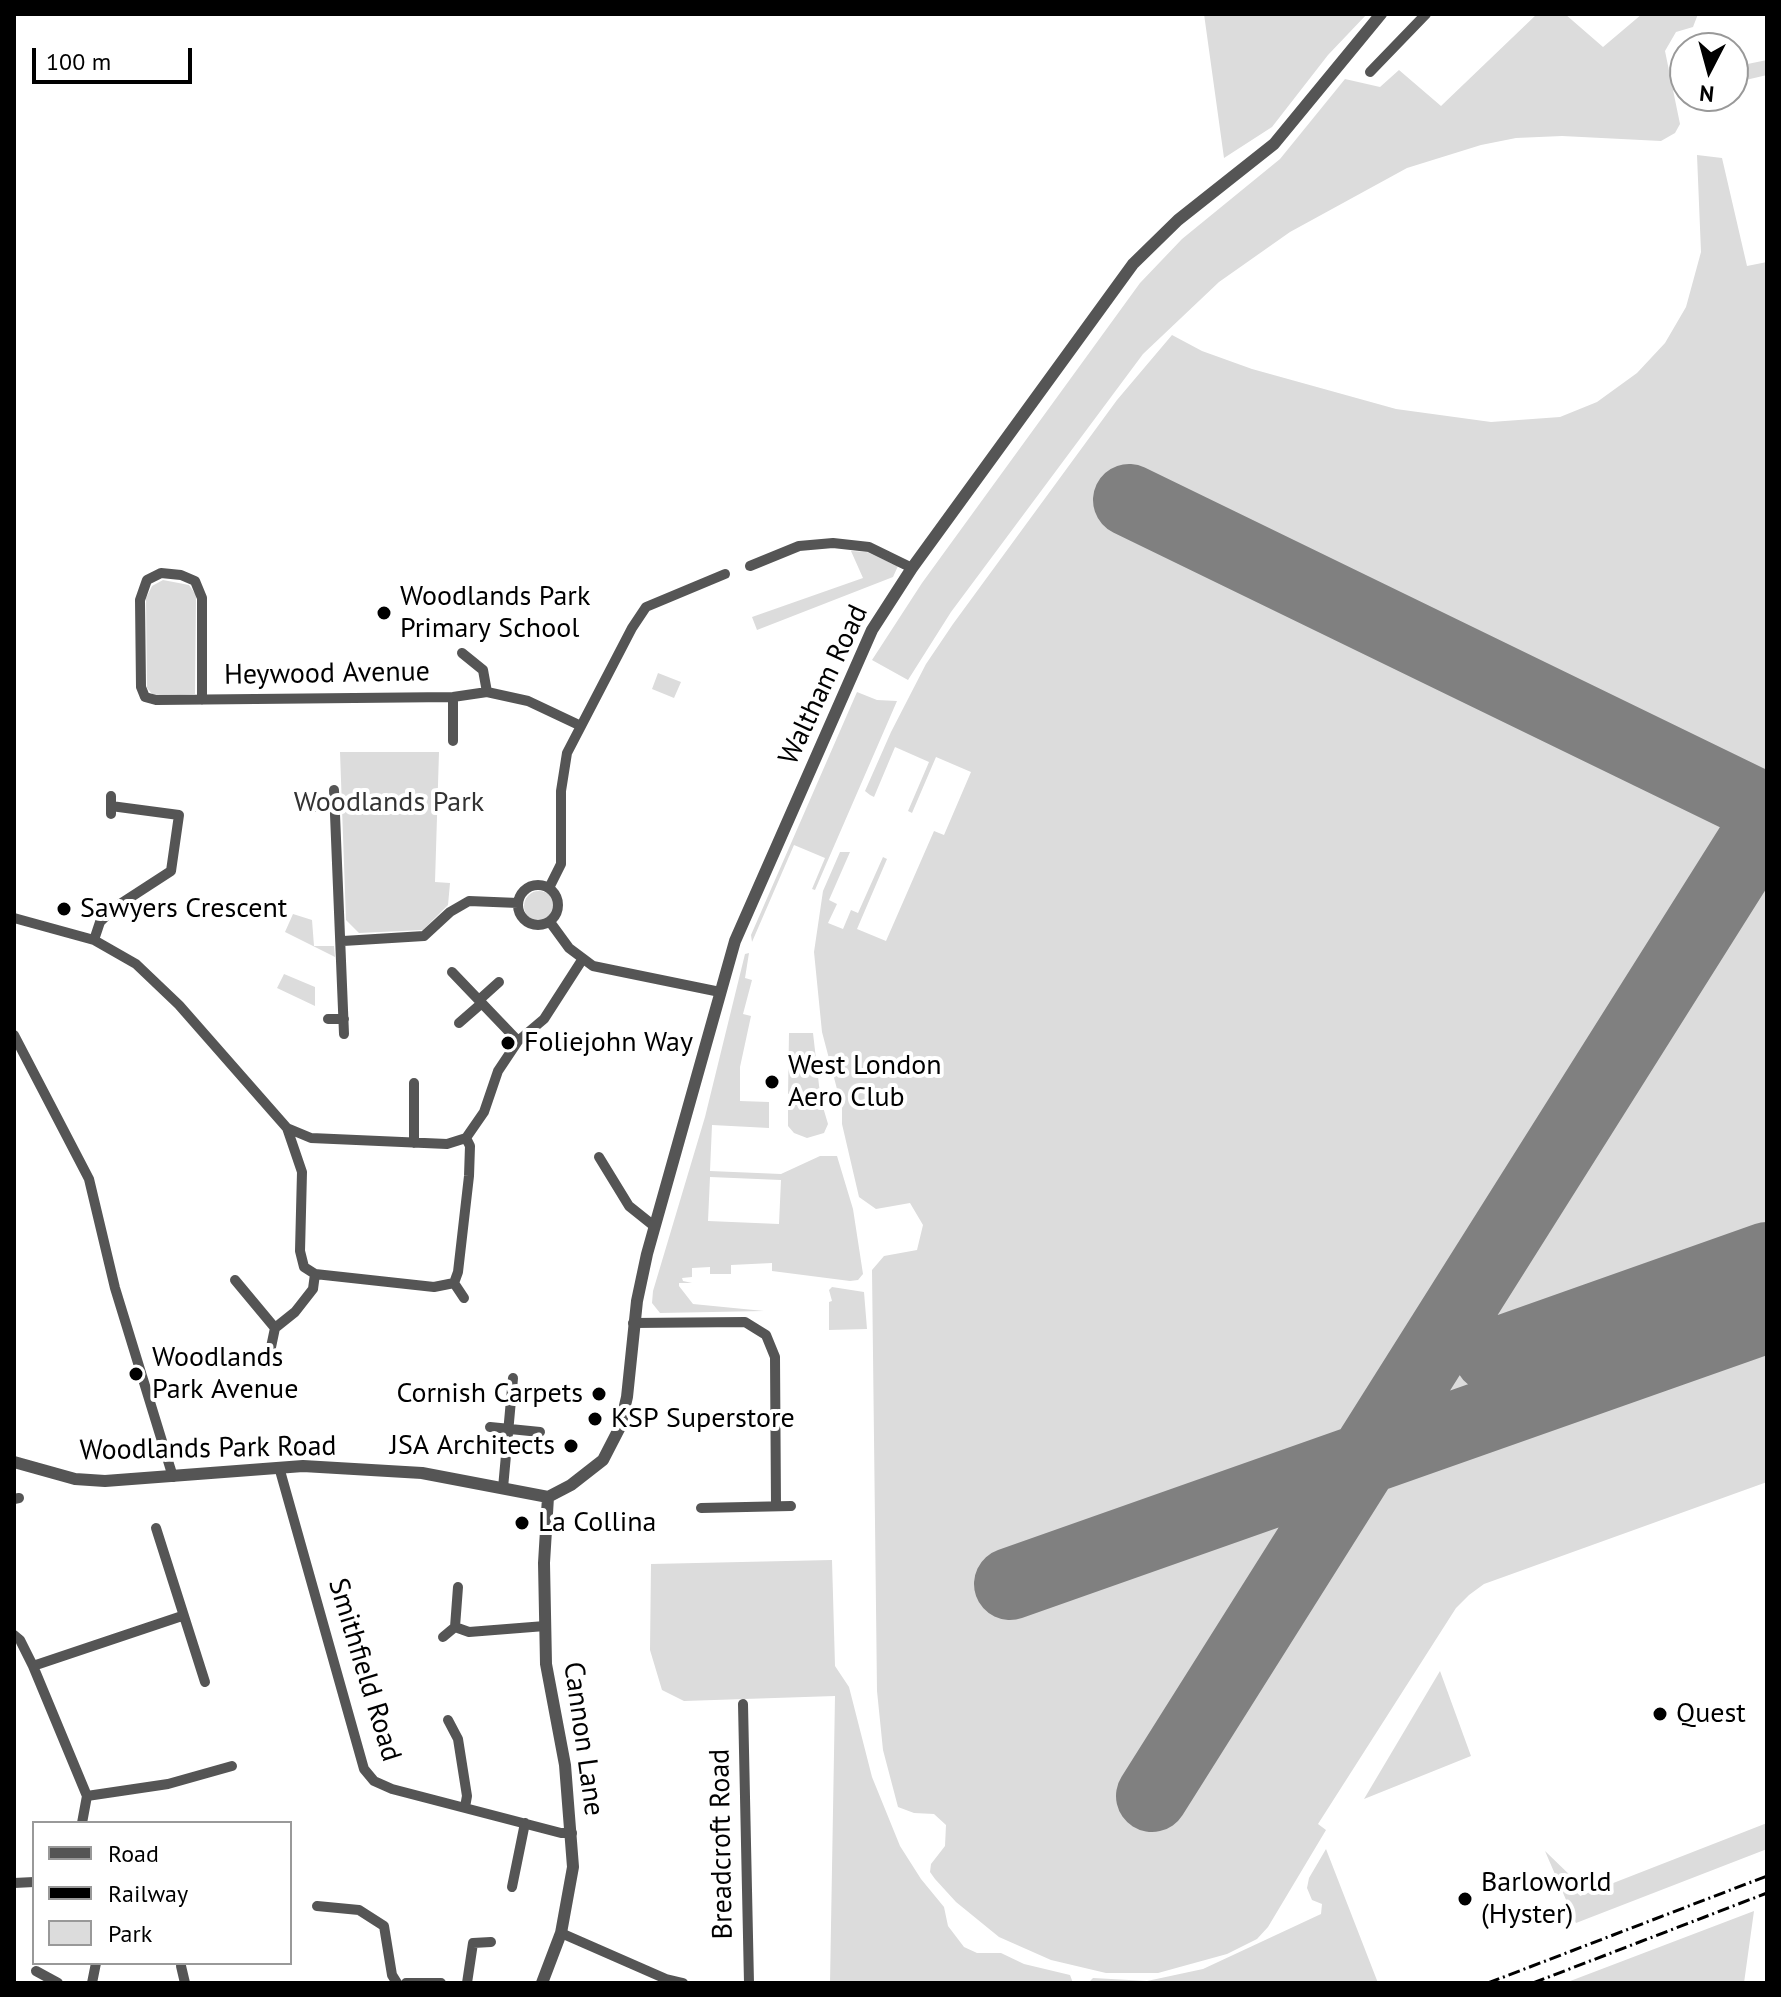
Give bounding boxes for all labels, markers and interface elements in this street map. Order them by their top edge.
scale bar [36,32,196,82]
north arrow [1669,32,1749,112]
text: 100 m [46,46,111,77]
text: N [1698,79,1715,109]
place label: Woodlands Park Primary School [400,580,590,646]
street label: Waltham Road [772,600,876,770]
marker: Woodlands Park Primary School [375,604,393,622]
street label: Heywood Avenue [224,655,430,693]
park label: Woodlands Park [294,786,484,820]
place label: Sawyers Crescent [80,892,287,926]
marker: Sawyers Crescent [55,900,73,918]
place label: Foliejohn Way [524,1026,693,1060]
marker: Foliejohn Way [499,1034,517,1052]
place label: West London Aero Club [788,1049,942,1115]
marker: West London Aero Club [763,1073,781,1091]
place label: Woodlands Park Avenue [152,1341,298,1407]
marker: Woodlands Park Avenue [127,1365,145,1383]
place label: Cornish Carpets [396,1377,583,1411]
marker: Cornish Carpets [590,1385,608,1403]
place label: KSP Superstore [611,1402,795,1436]
marker: KSP Superstore [586,1410,604,1428]
place label: JSA Architects [390,1429,555,1463]
street label: Woodlands Park Road [79,1430,337,1468]
marker: JSA Architects [562,1437,580,1455]
place label: La Collina [538,1506,656,1540]
marker: La Collina [513,1514,531,1532]
street label: Smithfield Road [320,1575,408,1765]
street label: Cannon Lane [556,1660,610,1818]
place label: Quest [1676,1697,1746,1731]
marker: Quest [1651,1705,1669,1723]
street label: Breadcroft Road [704,1748,740,1940]
legend [32,1821,292,1965]
text: Road [108,1838,159,1869]
place label: Barloworld (Hyster) [1481,1866,1612,1932]
text: Railway [108,1878,188,1909]
marker: Barloworld (Hyster) [1456,1890,1474,1908]
text: Park [108,1918,152,1949]

